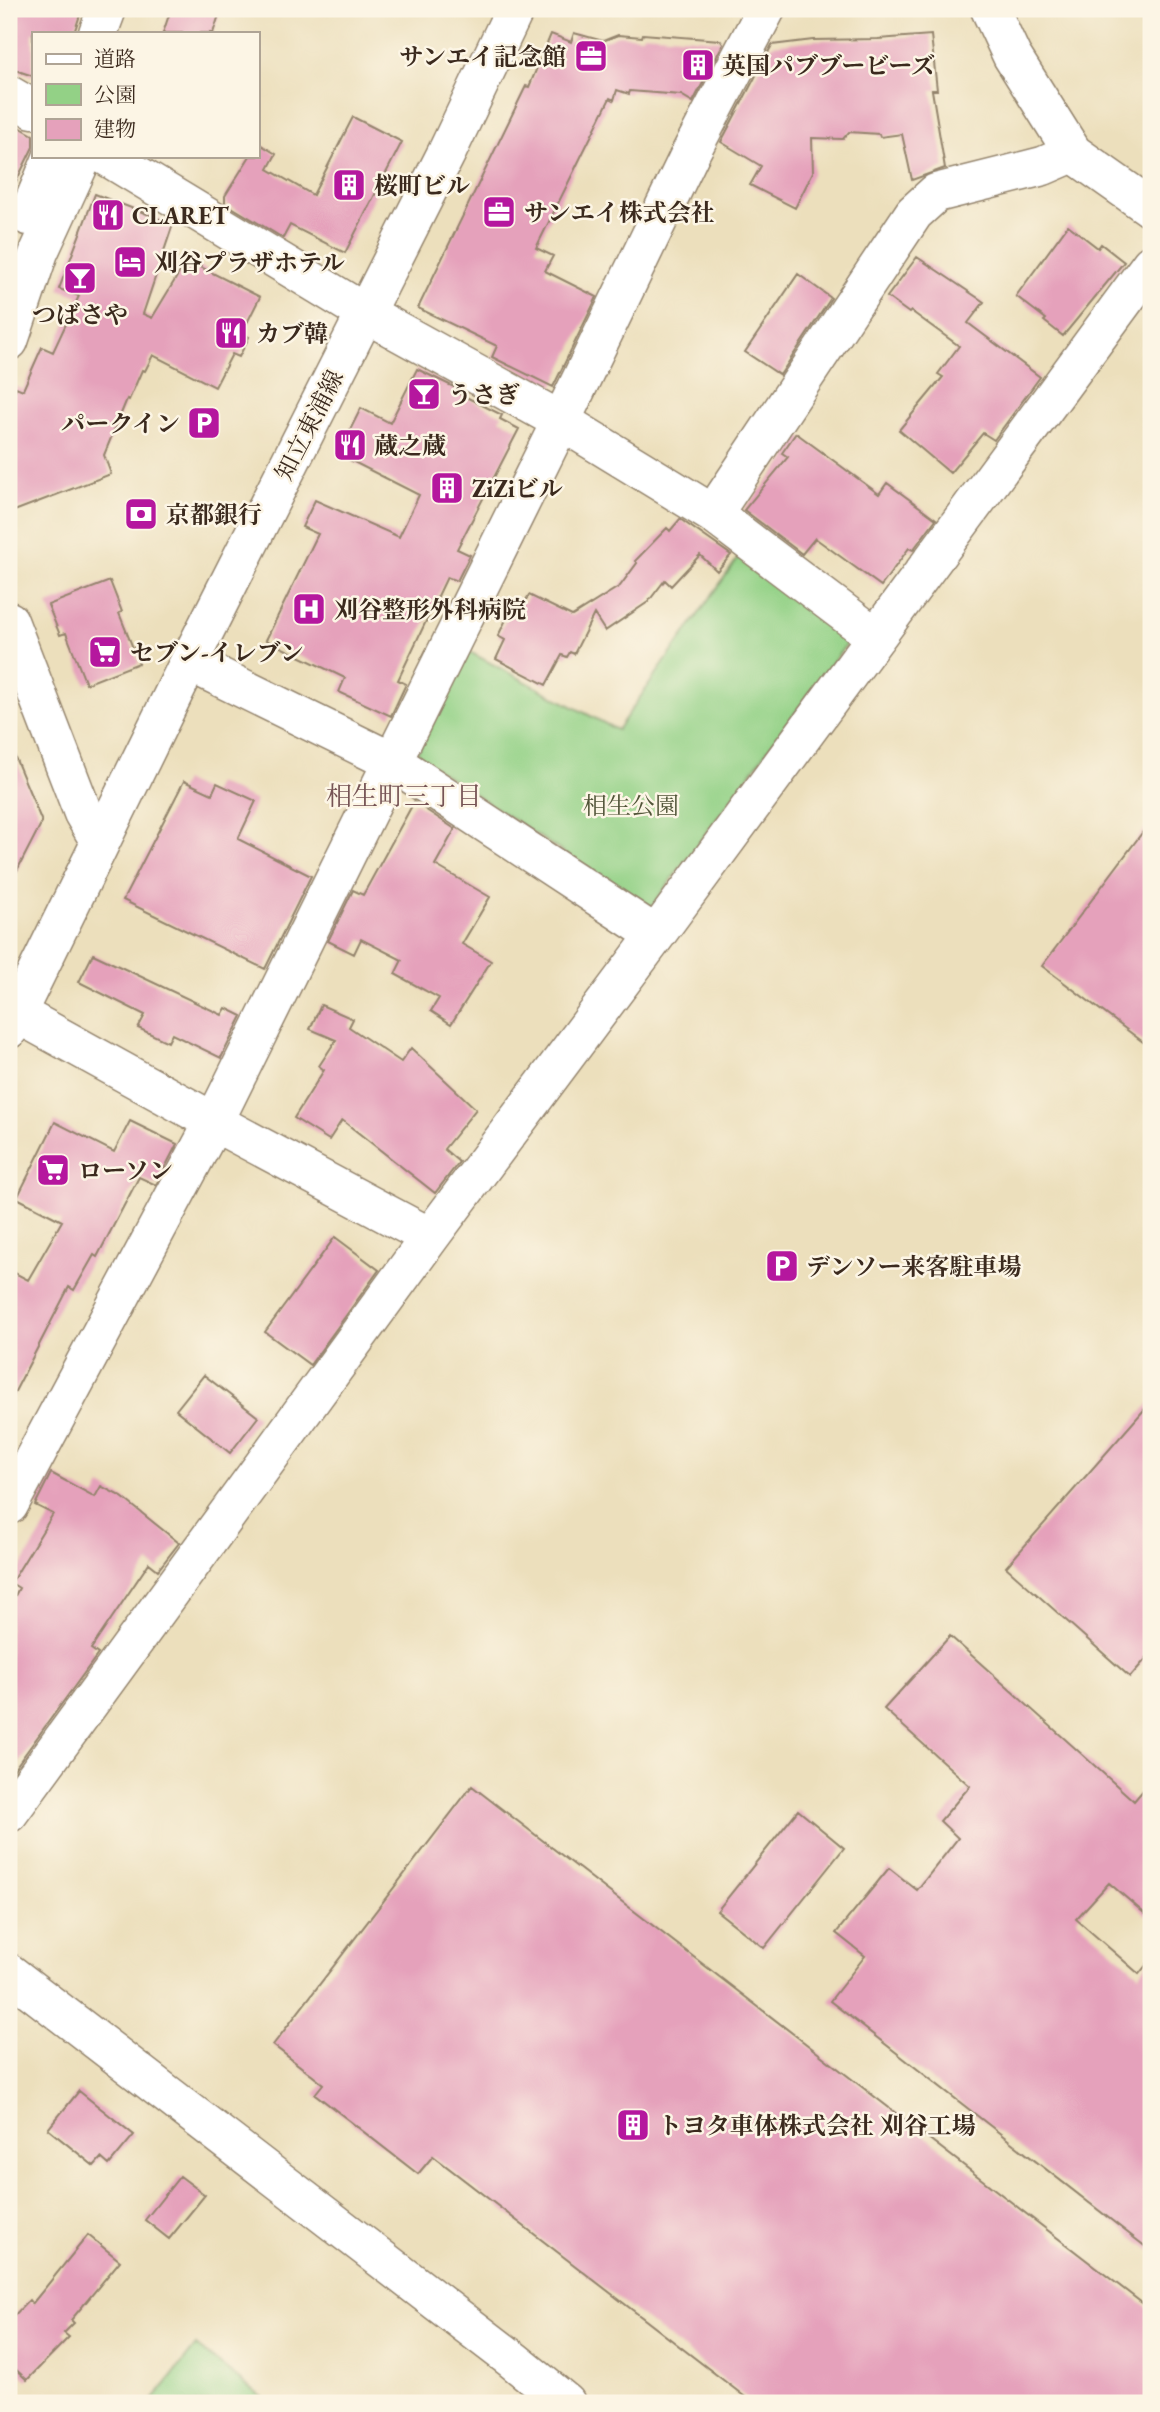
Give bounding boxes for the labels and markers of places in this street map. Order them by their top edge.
office icon: サンエイ記念館 [572,37,610,75]
place label: サンエイ記念館 [399,41,566,72]
building icon: 英国パブブービーズ [679,46,717,84]
place label: 英国パブブービーズ [722,50,935,81]
building icon: 桜町ビル [330,166,368,204]
place label: 桜町ビル [374,170,470,201]
office icon: サンエイ株式会社 [480,193,518,231]
restaurant icon: CLARET [89,196,127,234]
place label: サンエイ株式会社 [524,197,715,228]
place label: CLARET [132,200,229,231]
hotel icon: 刈谷プラザホテル [111,243,149,281]
place label: 刈谷プラザホテル [154,247,345,278]
bar icon: つばさや [61,259,99,297]
place label: つばさや [32,299,128,330]
restaurant icon: カブ韓 [212,314,250,352]
place label: カブ韓 [256,318,328,349]
bar icon: うさぎ [405,375,443,413]
place label: うさぎ [448,379,520,410]
parking icon: パークイン [185,404,223,442]
place label: パークイン [61,408,180,439]
restaurant icon: 蔵之蔵 [331,426,369,464]
place label: 蔵之蔵 [374,430,446,461]
building icon: ZiZiビル [428,469,466,507]
place label: ZiZiビル [472,473,563,504]
bank icon: 京都銀行 [122,495,160,533]
place label: 京都銀行 [166,499,262,530]
hospital icon: 刈谷整形外科病院 [290,590,328,628]
place label: 刈谷整形外科病院 [334,594,526,625]
supermarket icon: セブン-イレブン [86,633,124,671]
place label: セブン-イレブン [130,637,304,668]
supermarket icon: ローソン [34,1151,72,1189]
place label: ローソン [78,1155,173,1186]
parking icon: デンソー来客駐車場 [763,1247,801,1285]
place label: デンソー来客駐車場 [806,1251,1022,1282]
building icon: トヨタ車体株式会社 刈谷工場 [614,2106,652,2144]
place label: トヨタ車体株式会社 刈谷工場 [658,2110,976,2141]

